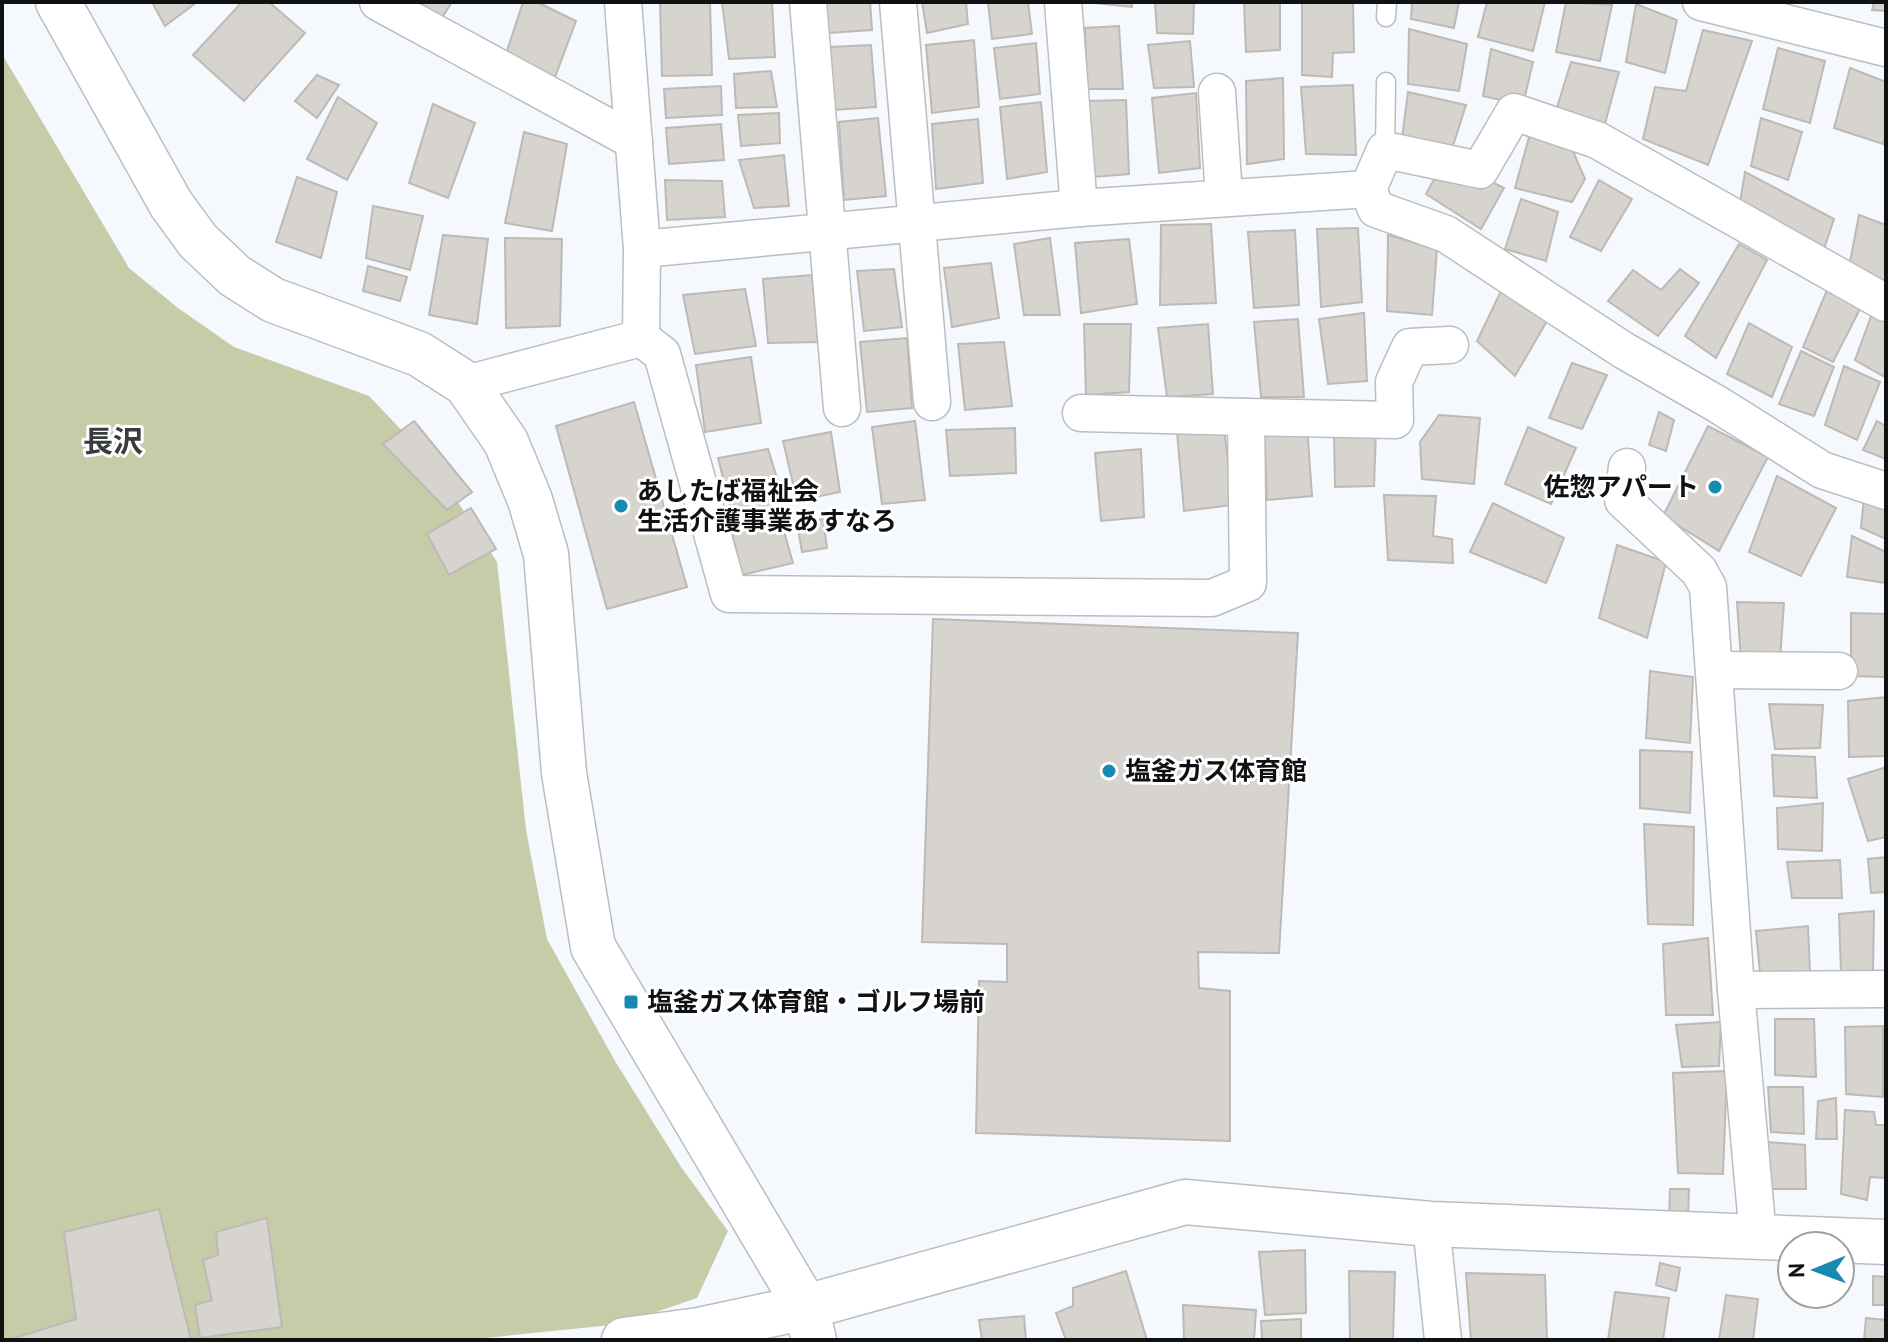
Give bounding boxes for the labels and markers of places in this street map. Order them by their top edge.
place label: 佐惣アパート [1544,470,1699,503]
place label: あしたば福祉会 生活介護事業あすなろ [637,474,897,537]
marker: 佐惣アパート [1706,478,1724,496]
marker: あしたば福祉会 生活介護事業あすなろ [612,497,630,515]
place label: 塩釜ガス体育館 [1125,754,1307,787]
marker: 塩釜ガス体育館 [1100,762,1118,780]
place label: 塩釜ガス体育館・ゴルフ場前 [647,985,985,1018]
marker: 塩釜ガス体育館・ゴルフ場前 [622,993,640,1011]

